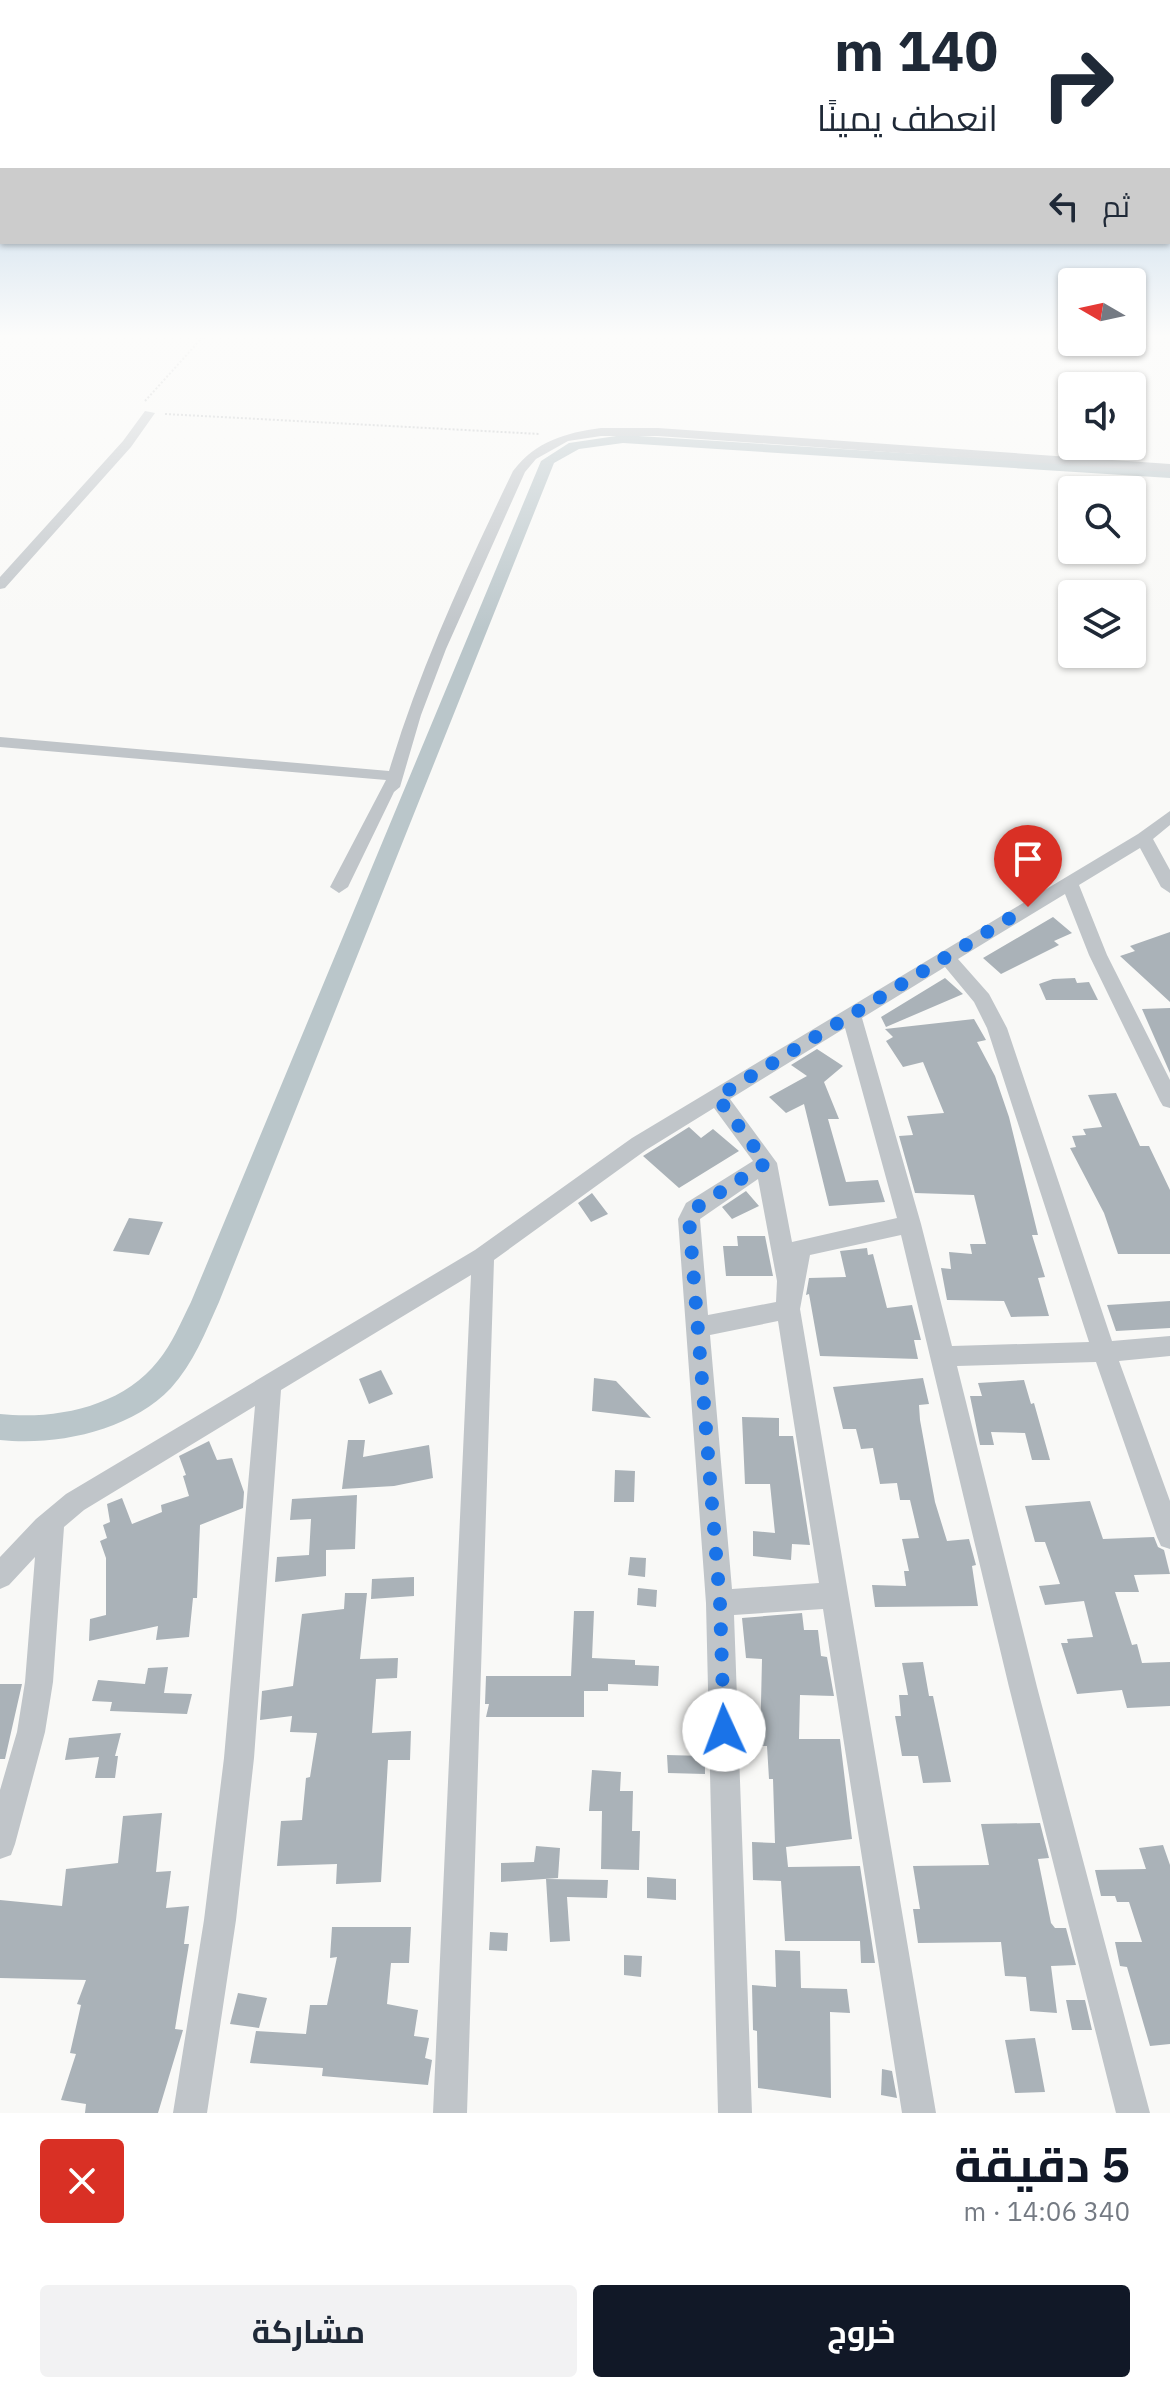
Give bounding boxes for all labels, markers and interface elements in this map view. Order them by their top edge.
text: 140 m [834,14,998,86]
icon: right [1026,32,1130,136]
text: انعطف يمينًا [817,94,998,141]
icon: left [1042,184,1086,228]
text: ثم [1102,186,1130,225]
north arrow [1058,268,1146,356]
map controls [1058,268,1146,668]
button: sound [1058,372,1146,460]
button: search [1058,476,1146,564]
button: layers [1058,580,1146,668]
pin [994,825,1062,907]
icon: arrive [1006,837,1050,881]
position arrow [682,1688,766,1772]
text: 5 دقيقة [954,2133,1130,2195]
button: close [40,2139,124,2223]
text: 340 m · 14:06 [964,2194,1130,2228]
button: مشاركة [40,2285,577,2377]
button: خروج [593,2285,1130,2377]

